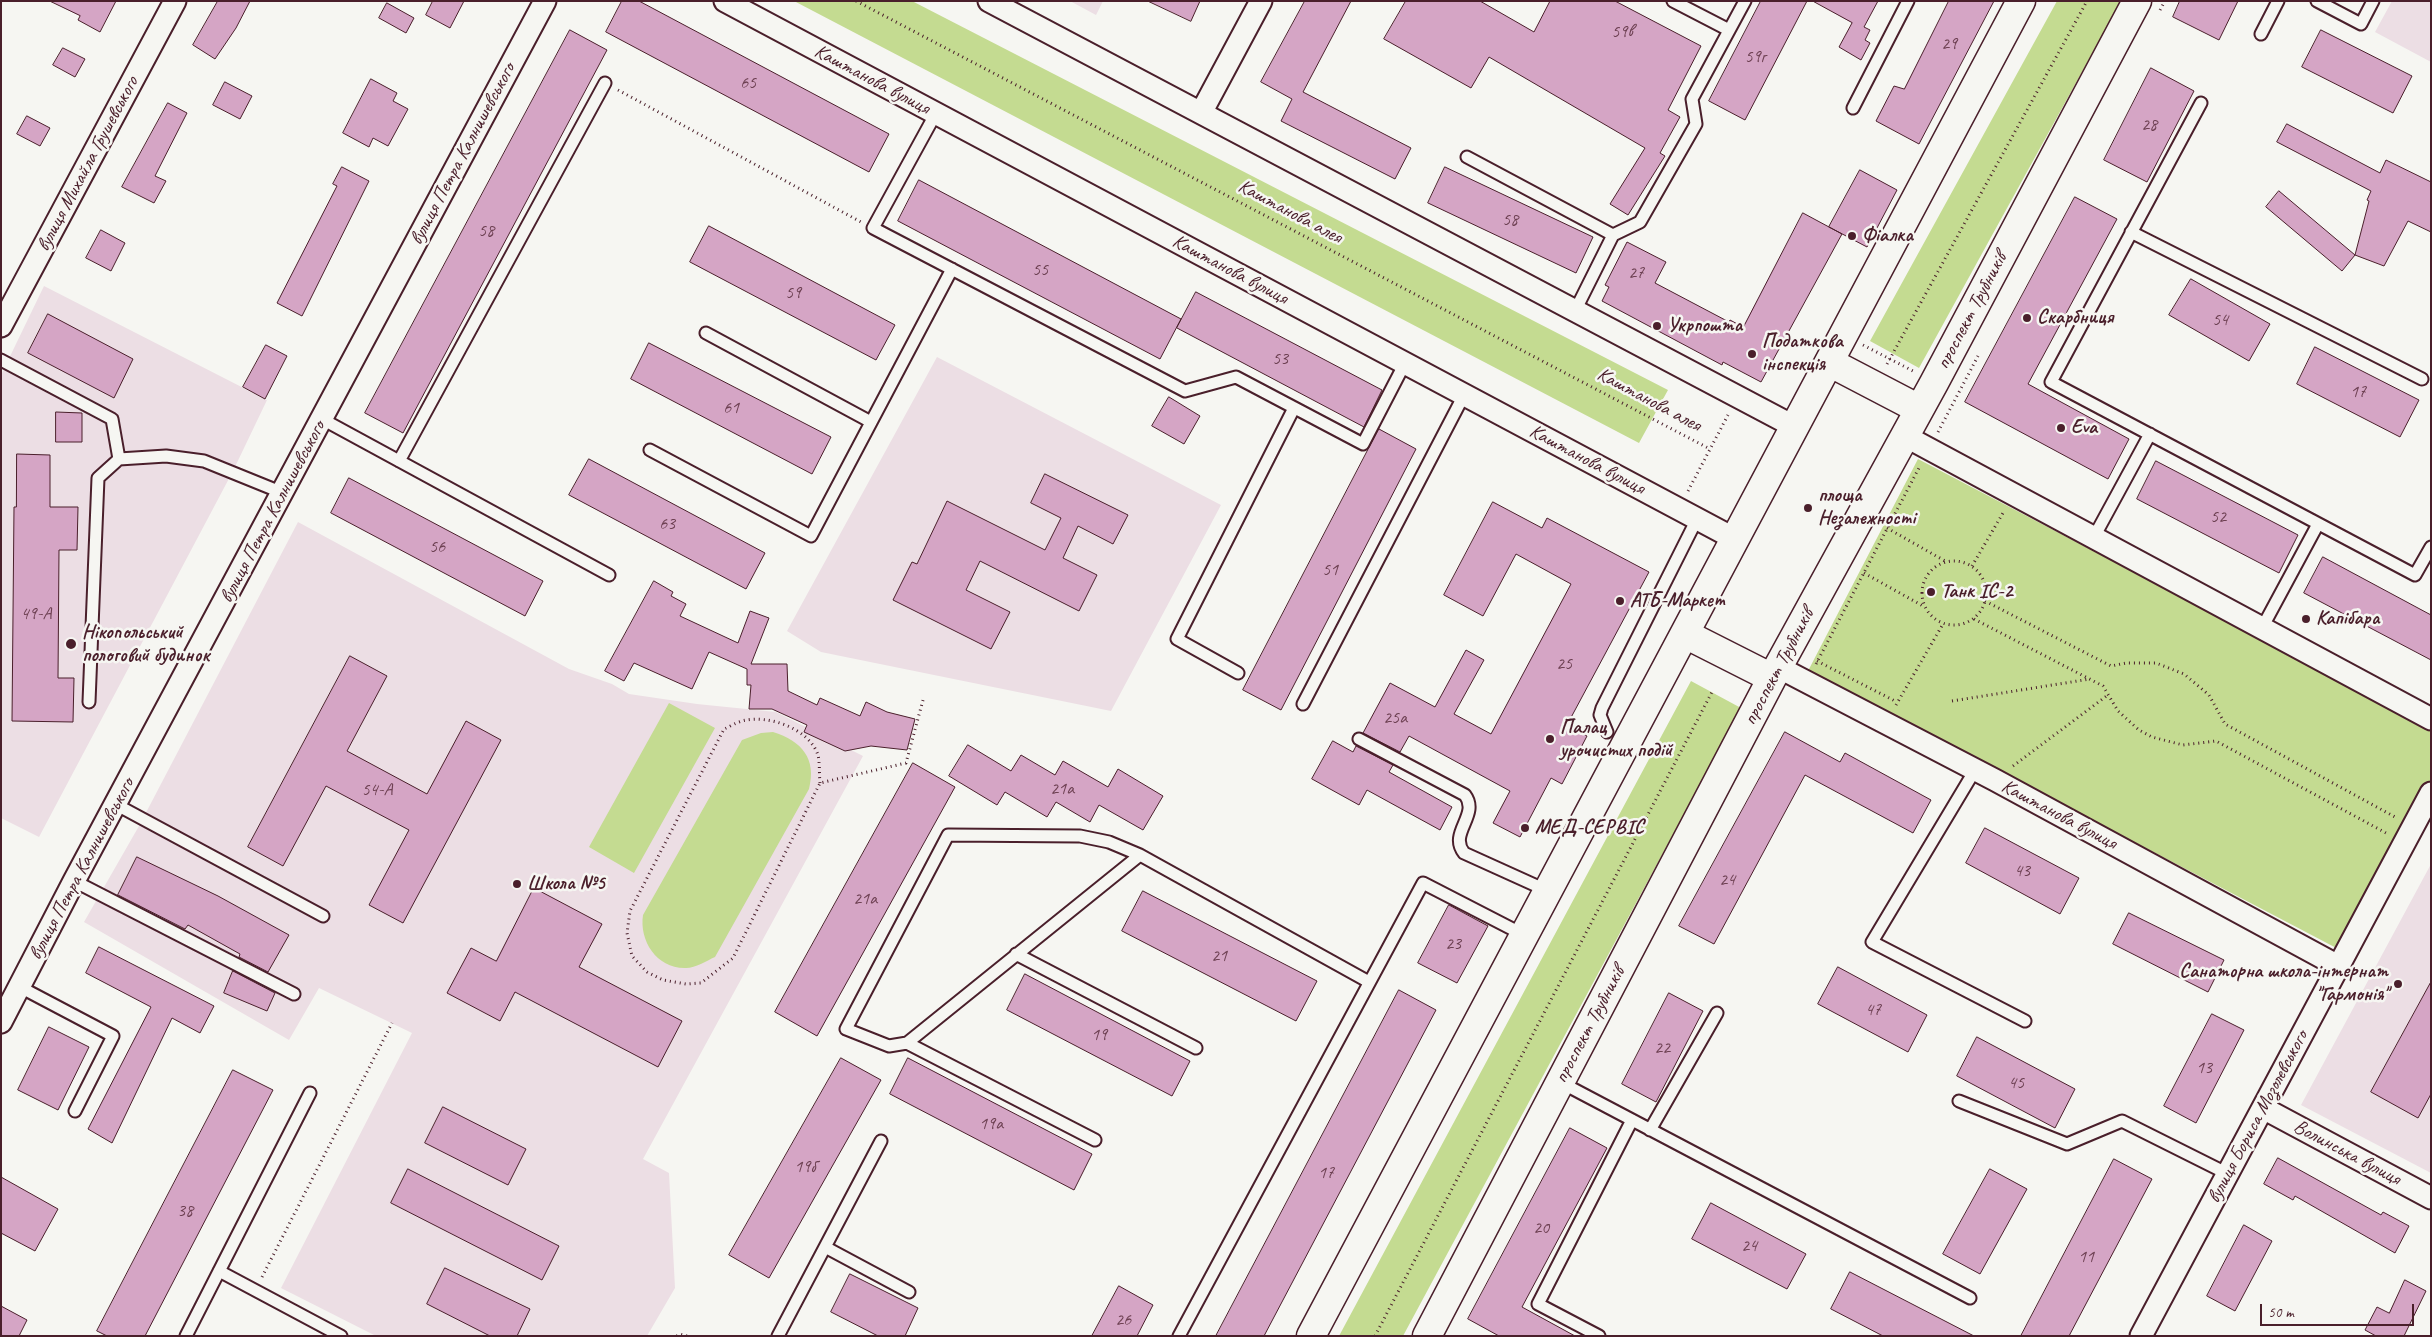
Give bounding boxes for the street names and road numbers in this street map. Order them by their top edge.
street label: Каштанова вулиця [810,40,934,120]
street label: вулиця Петра Калнишевського [405,59,521,249]
street label: вулиця Михайла Грушевського [32,72,144,256]
street label: Каштанова алея [1234,174,1346,250]
street label: Каштанова вулиця [1168,230,1292,310]
street label: проспект Трубників [1931,249,2013,373]
street label: Каштанова алея [1593,362,1705,438]
street label: вулиця Петра Калнишевського [215,417,331,607]
street label: Каштанова вулиця [1525,420,1649,500]
street label: проспект Трубників [1738,605,1820,729]
street label: вулиця Петра Калнишевського [24,774,140,964]
street label: Каштанова вулиця [1997,775,2121,855]
street label: проспект Трубників [1549,963,1631,1087]
street label: вулиця Бориса Мозолевського [2202,1027,2314,1207]
street label: Волинська вулиця [2289,1115,2405,1191]

